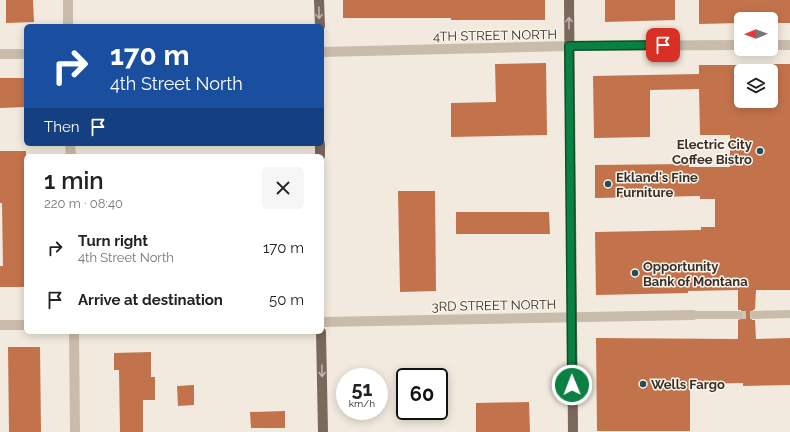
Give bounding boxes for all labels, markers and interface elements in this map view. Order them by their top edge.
one-way arrow [316,6,323,19]
north arrow [734,12,778,56]
map controls [734,12,778,108]
one-way arrow [565,17,573,30]
street label: 4TH STREET NORTH [433,27,557,44]
pin [646,28,680,62]
icon: arrive [652,34,674,56]
text: 170 m [110,39,190,72]
icon: right [44,40,96,92]
button: layers [734,64,778,108]
text: 4th Street North [110,73,243,94]
icon: arrive [87,116,109,138]
text: Then [44,118,79,136]
place label: Electric City Coffee Bistro [672,137,752,167]
marker: Electric City Coffee Bistro [755,146,765,156]
text: 1 min [44,166,104,195]
button: close [262,167,304,209]
place label: Ekland's Fine Furniture [616,170,698,200]
marker: Ekland's Fine Furniture [603,179,613,189]
text: 220 m · 08:40 [44,196,123,211]
text: Turn right [78,232,148,250]
icon: right [44,237,66,259]
text: 170 m [263,239,304,257]
text: 4th Street North [78,250,174,265]
place label: Opportunity Bank of Montana [643,259,748,289]
marker: Opportunity Bank of Montana [630,268,640,278]
icon: arrive [44,289,66,311]
text: Arrive at destination [78,291,223,309]
text: 50 m [269,291,304,309]
street label: 3RD STREET NORTH [432,297,557,314]
one-way arrow [318,364,325,377]
position arrow [551,364,593,406]
speed limit sign: 60 [396,368,448,420]
text: 51 [352,377,372,401]
place label: Wells Fargo [651,377,725,392]
marker: Wells Fargo [638,379,648,389]
text: km/h [349,398,375,409]

